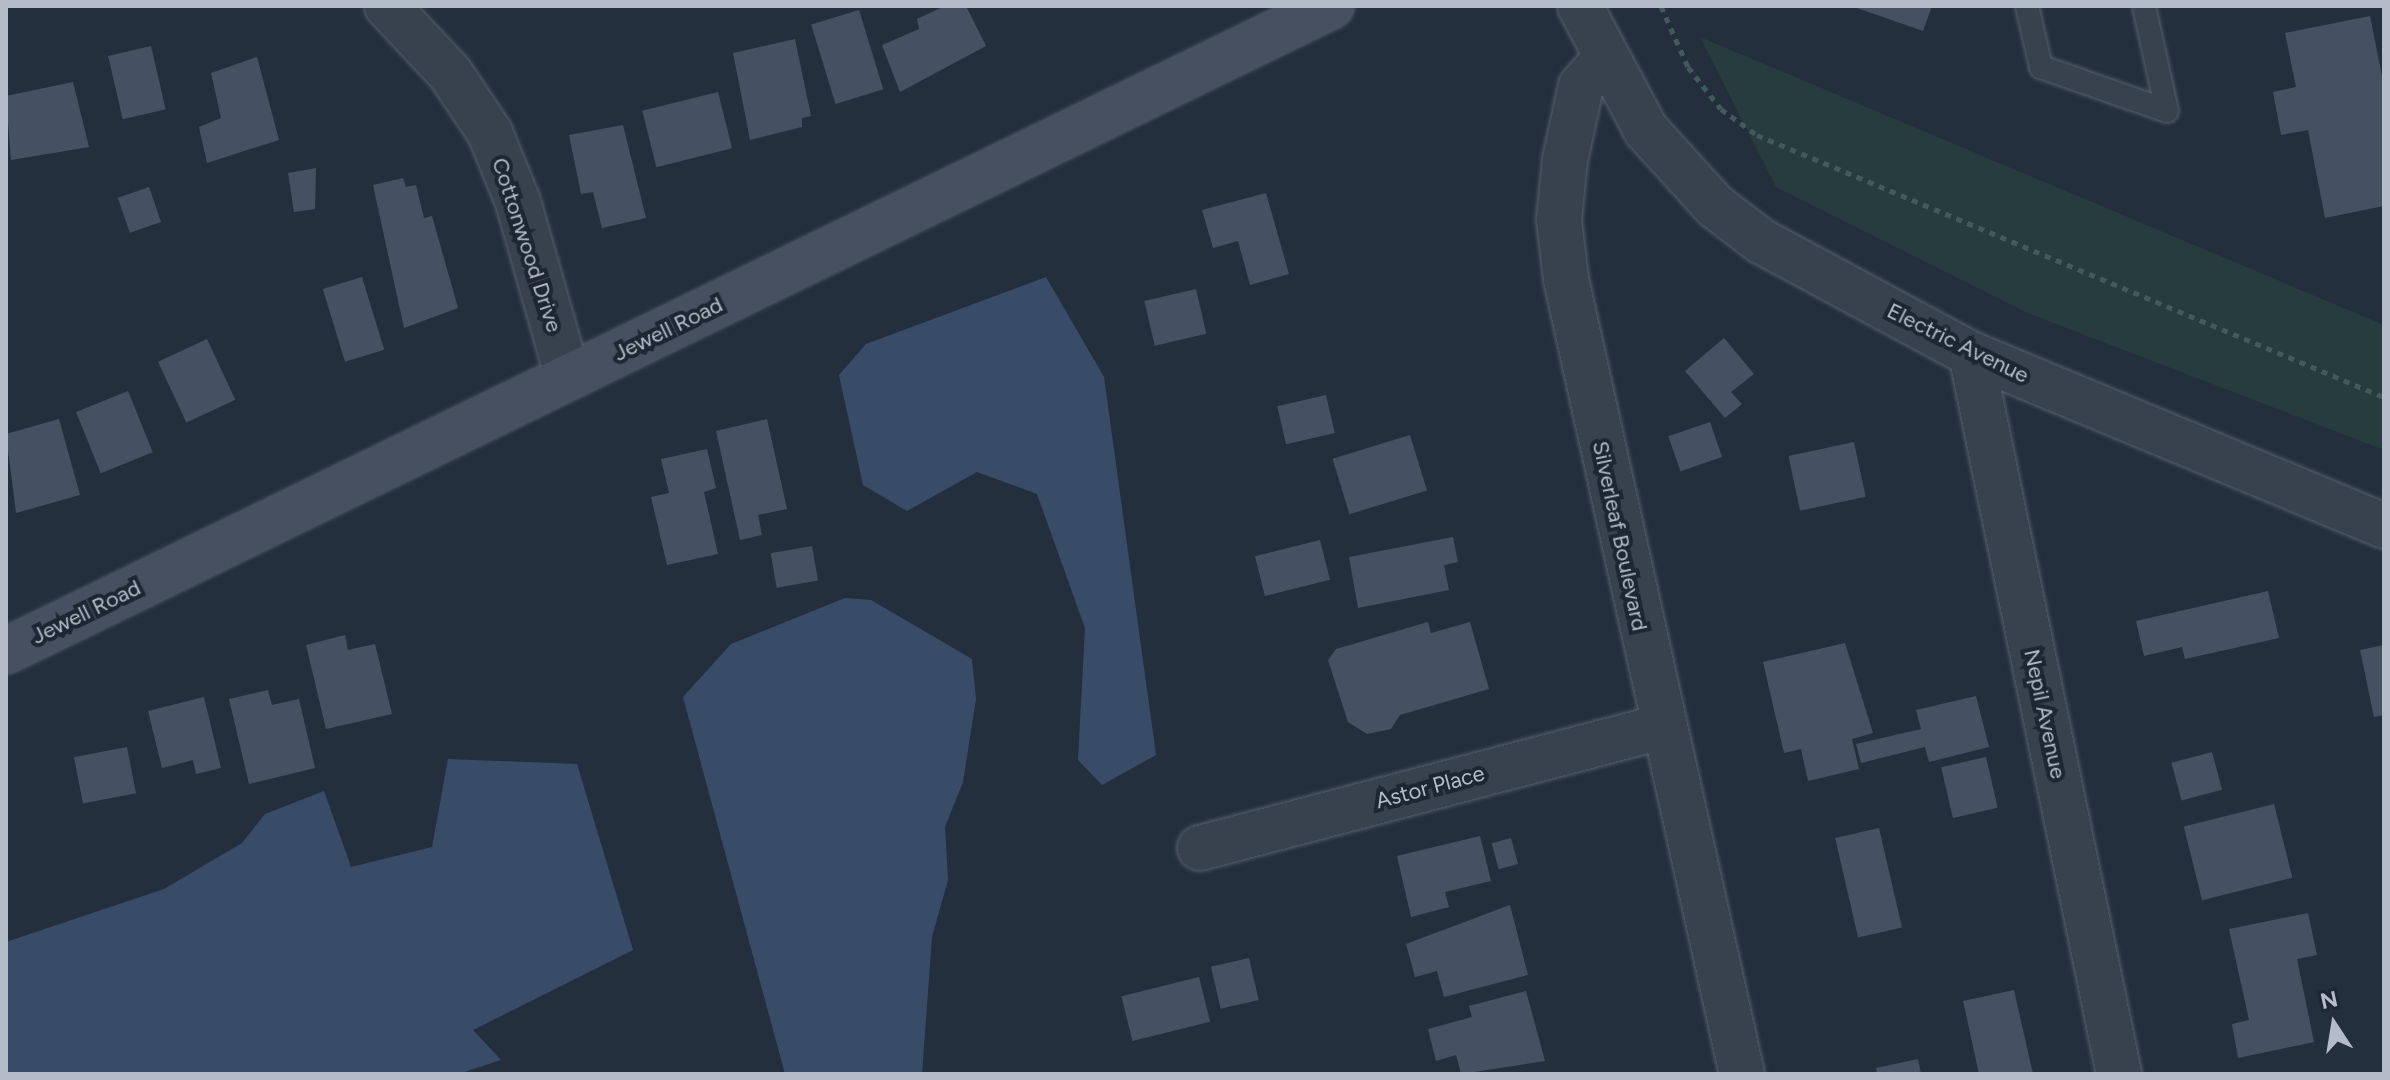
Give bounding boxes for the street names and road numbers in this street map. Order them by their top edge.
street label: Cottonwood Drive [486,154,568,336]
street label: Jewell Road [609,291,727,367]
street label: Electric Avenue [1883,297,2033,389]
street label: Silverleaf Boulevard [1587,439,1653,633]
street label: Jewell Road [27,574,145,650]
street label: Nepil Avenue [2018,647,2072,781]
street label: Astor Place [1373,760,1487,814]

